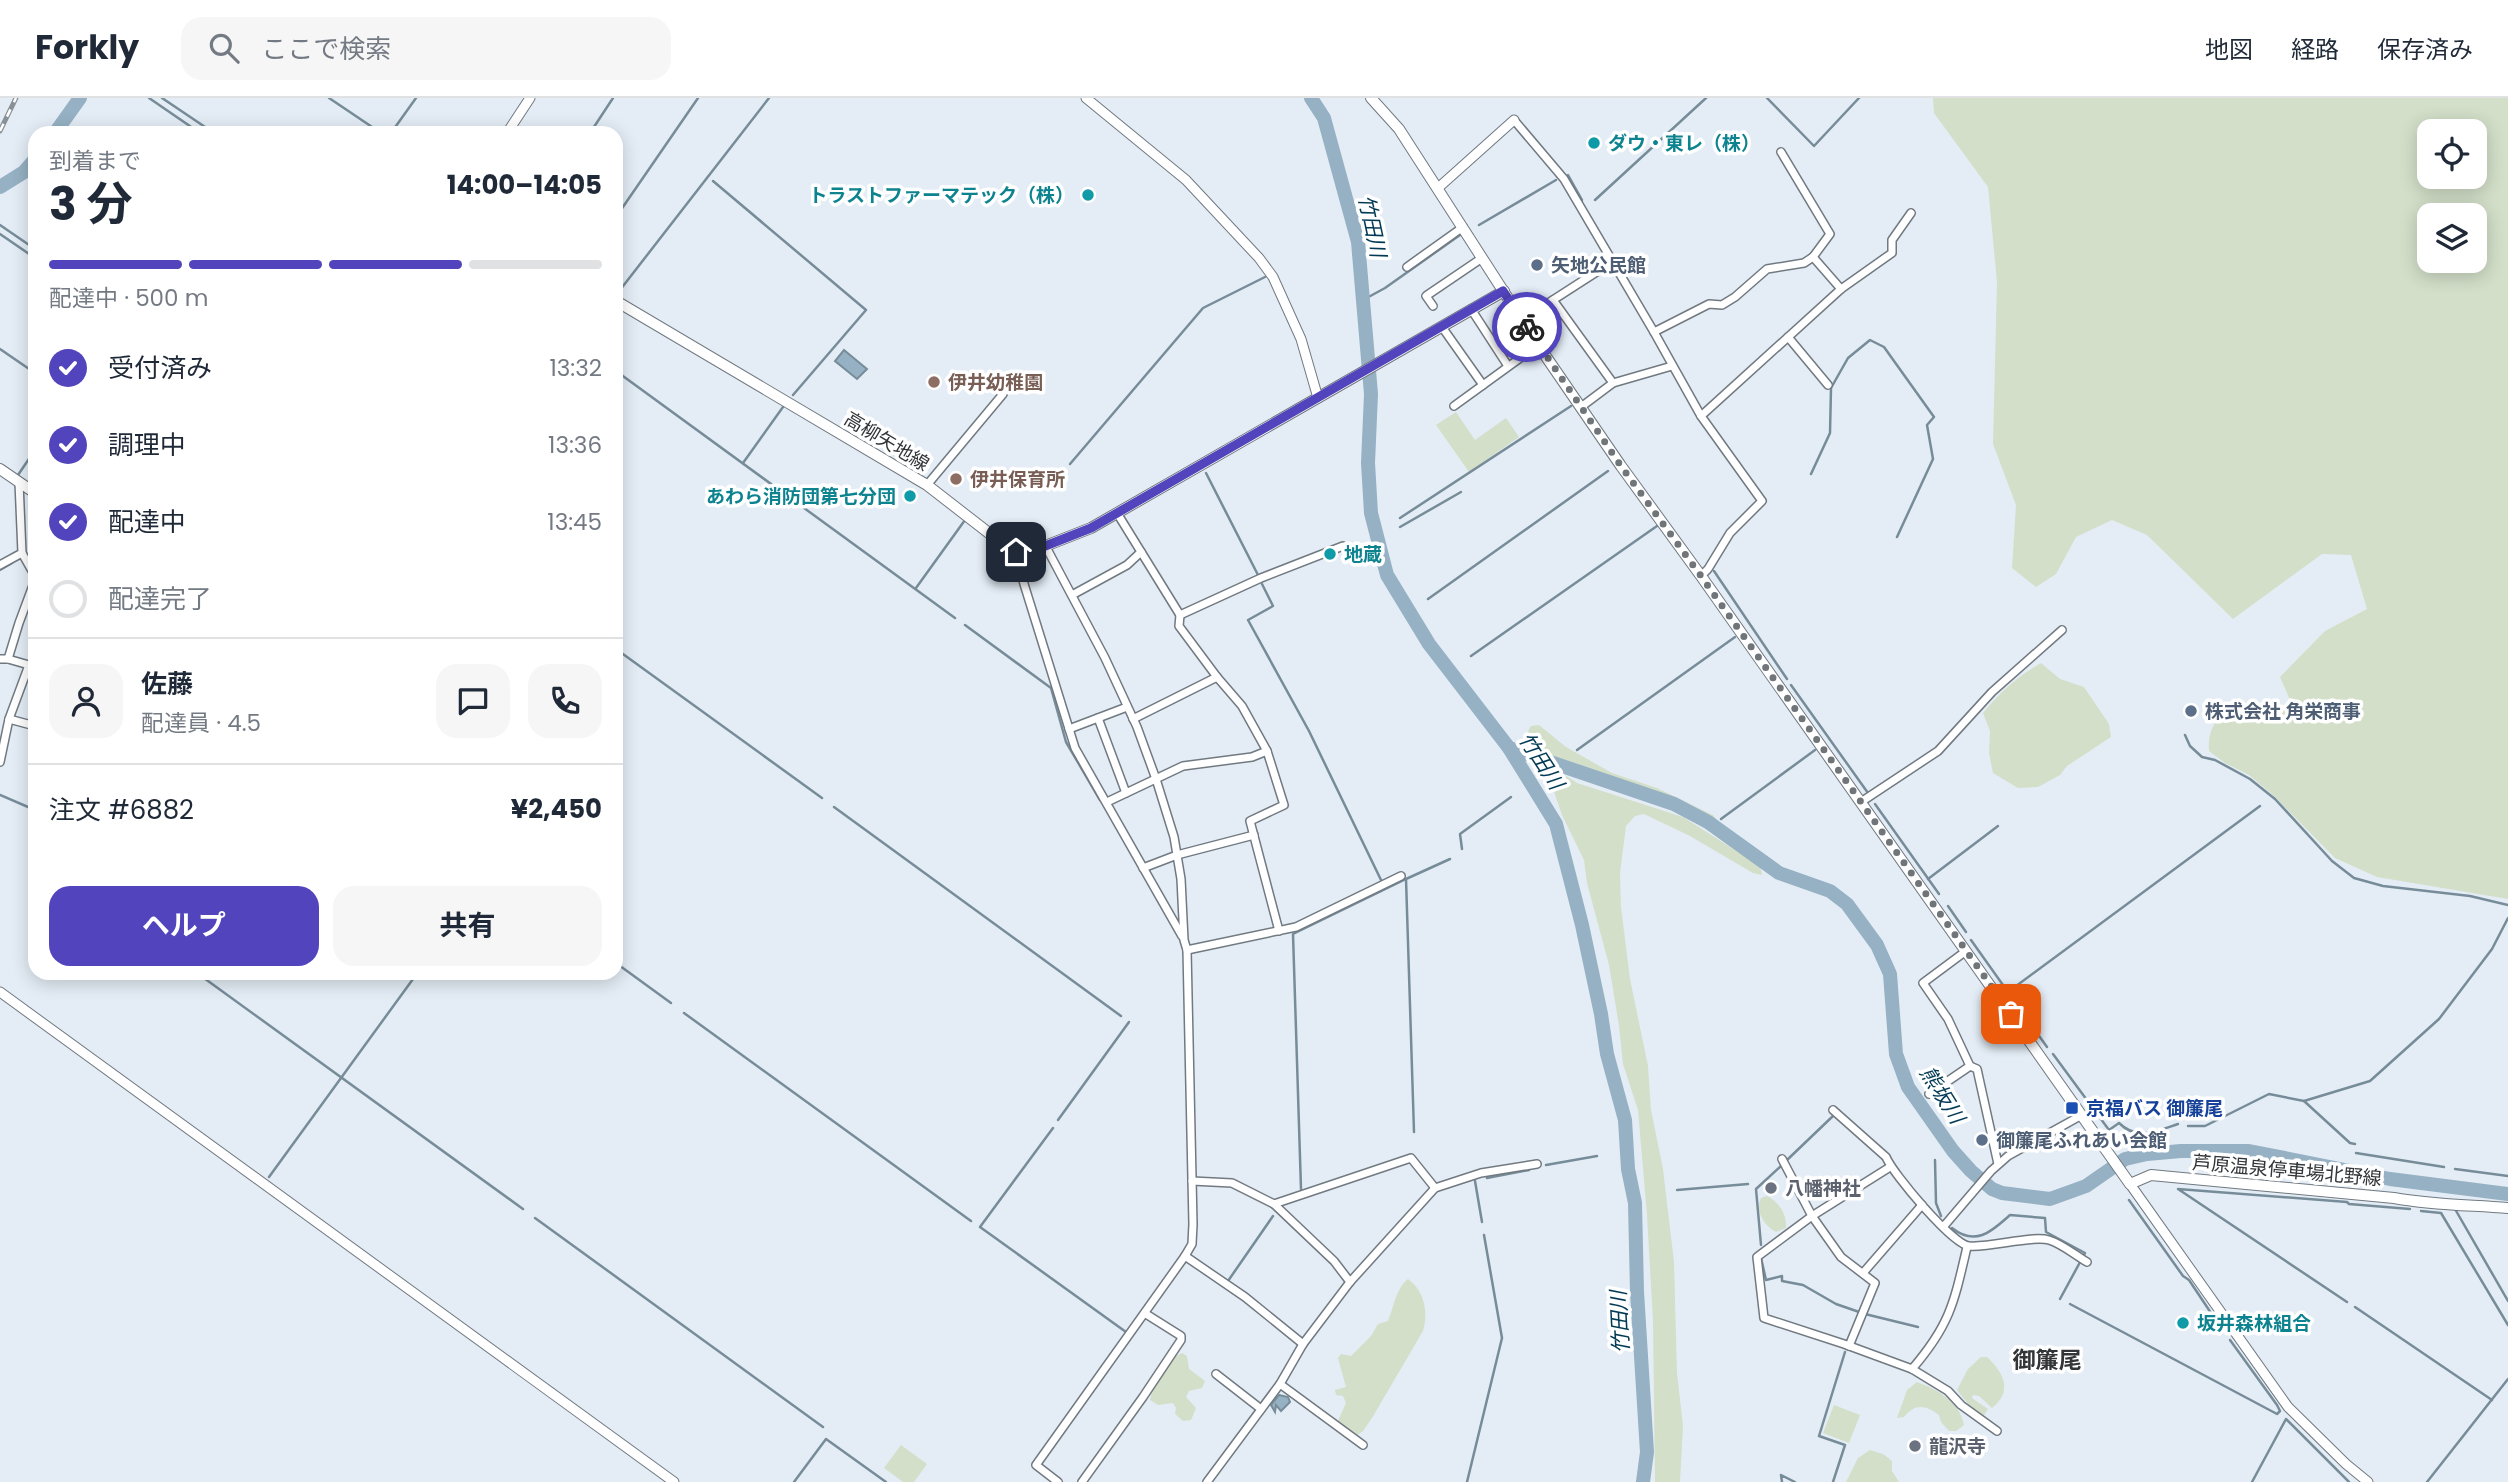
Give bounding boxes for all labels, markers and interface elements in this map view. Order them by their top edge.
search box [181,17,671,80]
text: Forkly [35,24,139,71]
icon: search [205,29,243,67]
text: ここで検索 [261,31,391,67]
text: 地図 [2205,33,2253,66]
text: 経路 [2291,33,2339,66]
text: 保存済み [2377,33,2473,66]
map controls [2417,119,2487,273]
button: locate [2417,119,2487,189]
place label: ダウ・東レ（株） [1608,130,1760,157]
marker: ダウ・東レ（株） [1586,135,1602,151]
text: 到着まで [49,145,141,177]
text: 14:00–14:05 [447,167,602,203]
text: 3 分 [49,172,133,236]
place label: トラストファーマテック（株） [808,182,1074,209]
marker: トラストファーマテック（株） [1080,187,1096,203]
water label: 竹田川 [1352,192,1394,262]
button: layers [2417,203,2487,273]
place label: 矢地公民館 [1551,252,1646,279]
marker: 矢地公民館 [1529,257,1545,273]
text: 配達中 · 500 m [49,282,208,314]
courier [1492,292,1562,362]
icon: bike [1508,308,1546,346]
icon: check [49,349,87,387]
text: 受付済み [108,350,212,386]
text: 13:32 [549,352,602,384]
place label: 伊井幼稚園 [948,369,1043,396]
marker: 伊井幼稚園 [926,374,942,390]
street label: 高柳矢地線 [839,405,934,477]
icon: check [49,426,87,464]
text: 調理中 [108,427,186,463]
text: 13:36 [548,429,602,461]
place label: 伊井保育所 [970,466,1065,493]
marker: 伊井保育所 [948,471,964,487]
place label: あわら消防団第七分団 [706,483,896,510]
marker: あわら消防団第七分団 [902,488,918,504]
icon: check [49,503,87,541]
text: 配達中 [108,504,186,540]
text: 13:45 [547,506,602,538]
pin [986,522,1046,582]
icon: home [997,533,1035,571]
place label: 地蔵 [1344,541,1382,568]
marker: 地蔵 [1322,546,1338,562]
text: 配達完了 [108,581,212,617]
button: person [49,664,123,738]
button: chat [436,664,510,738]
button: phone [528,664,602,738]
text: 佐藤 [141,666,193,702]
place label: 株式会社 角栄商事 [2205,698,2361,725]
marker: 株式会社 角栄商事 [2183,703,2199,719]
text: 配達員 · 4.5 [141,707,261,739]
water label: 竹田川 [1512,726,1572,797]
text: ¥2,450 [511,791,602,827]
text: 注文 #6882 [49,792,194,828]
button: ヘルプ [49,886,319,966]
button: 共有 [333,886,602,966]
pin [1981,984,2041,1044]
icon: bag [1992,995,2030,1033]
water label: 熊坂川 [1913,1060,1972,1131]
place label: 京福バス 御簾尾 [2086,1095,2223,1122]
marker: 京福バス 御簾尾 [2064,1100,2080,1116]
place label: 御簾尾ふれあい会館 [1996,1127,2167,1154]
marker: 御簾尾ふれあい会館 [1974,1132,1990,1148]
street label: 芦原温泉停車場北野線 [2191,1149,2383,1192]
place label: 八幡神社 [1785,1175,1861,1202]
marker: 八幡神社 [1763,1180,1779,1196]
water label: 竹田川 [1603,1288,1636,1354]
place label: 坂井森林組合 [2197,1310,2311,1337]
marker: 坂井森林組合 [2175,1315,2191,1331]
district label: 御簾尾 [2013,1344,2082,1376]
place label: 龍沢寺 [1929,1433,1986,1460]
marker: 龍沢寺 [1907,1438,1923,1454]

